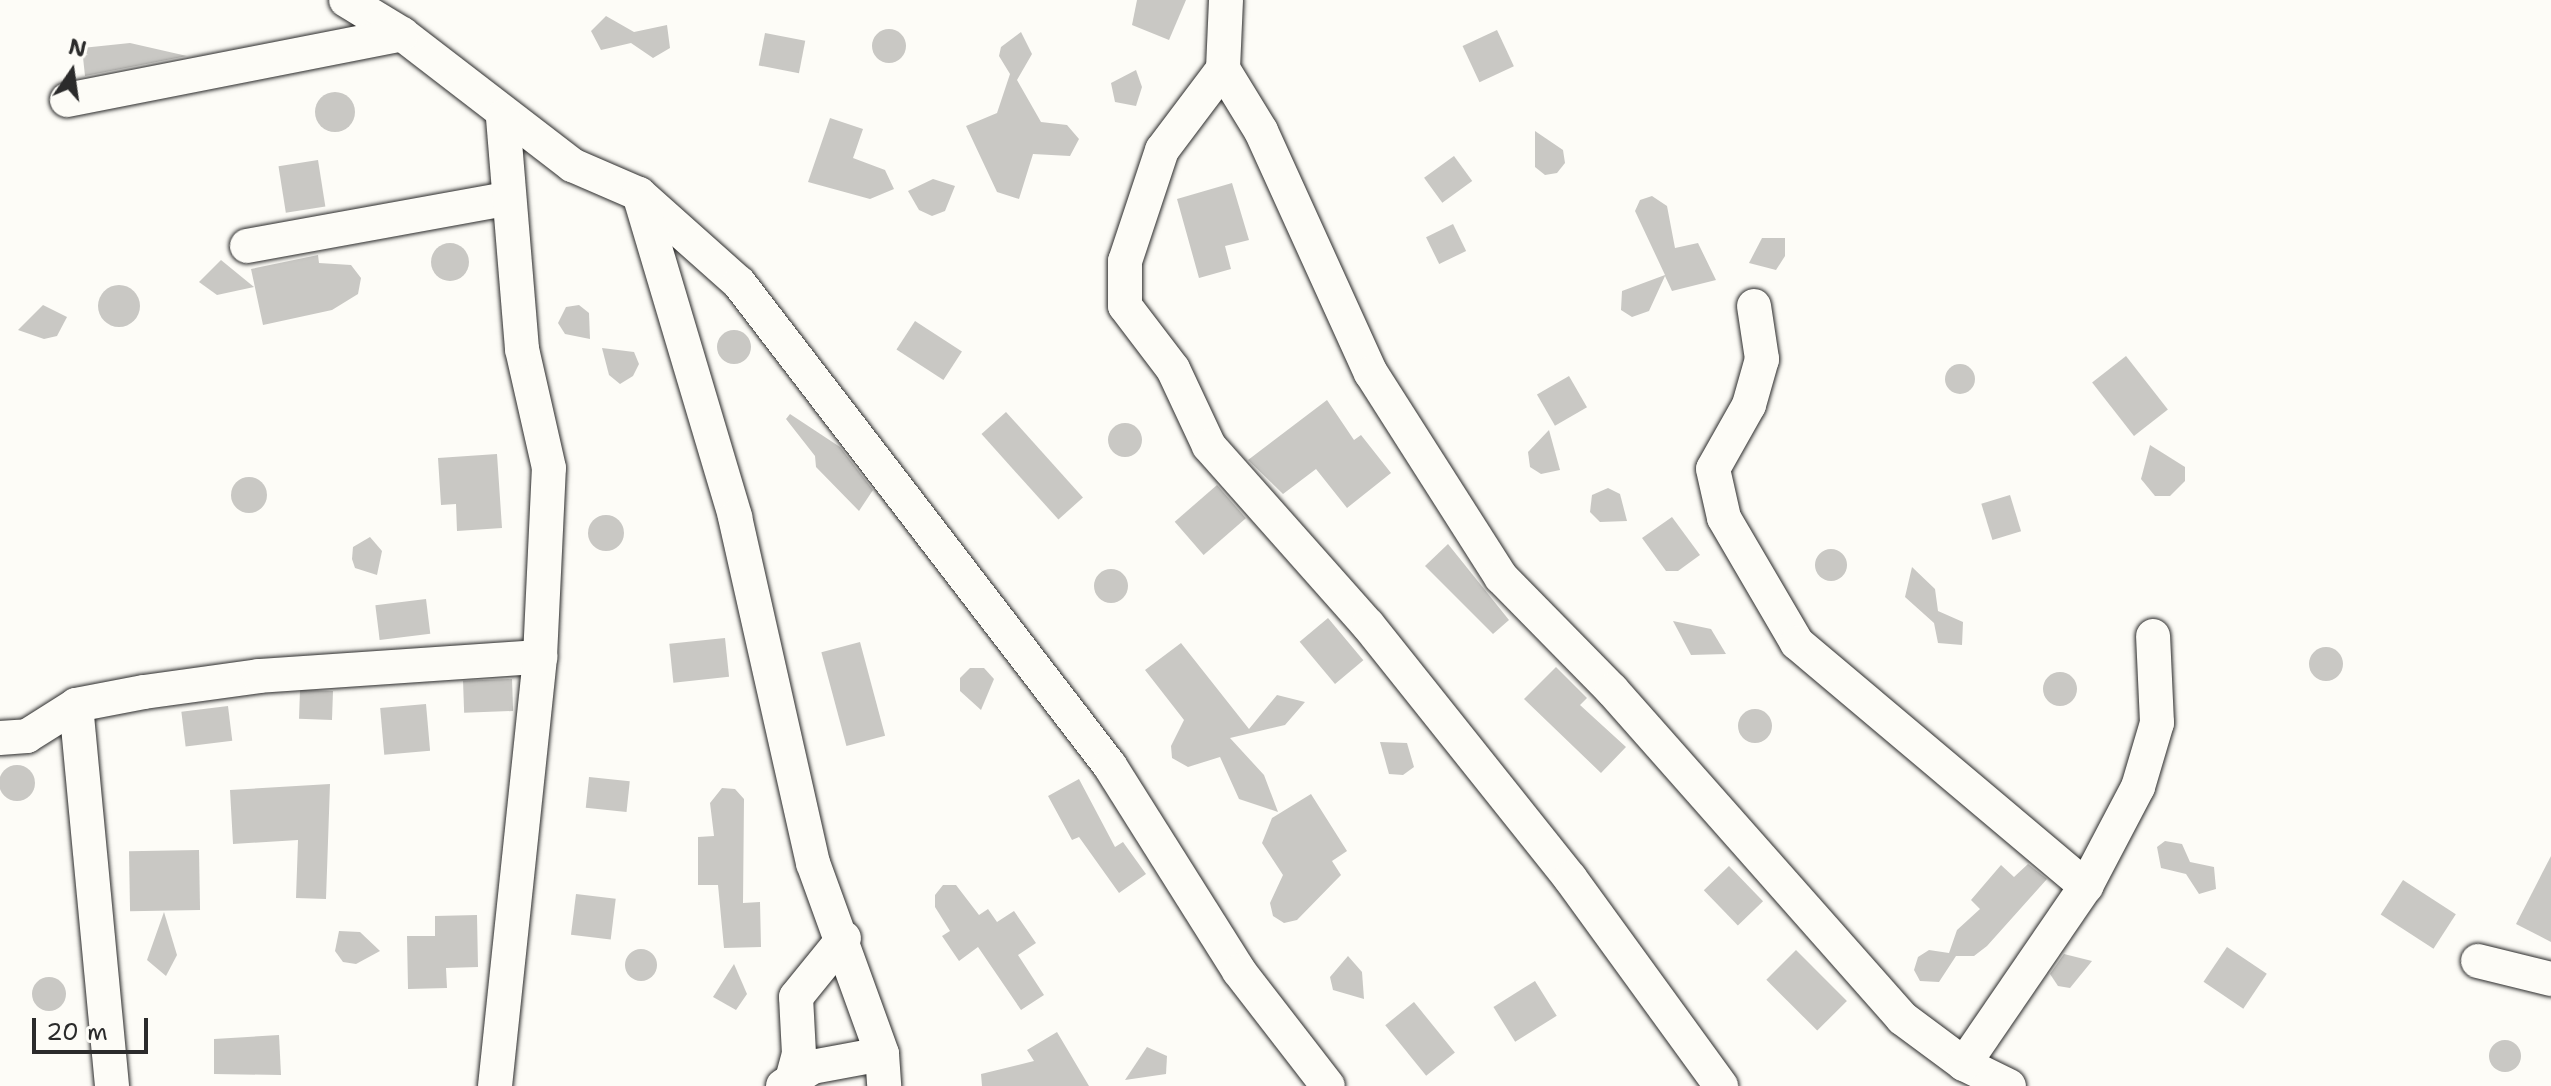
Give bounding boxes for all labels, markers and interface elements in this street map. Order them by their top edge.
north arrow [32,32,112,112]
text: N [66,32,89,64]
scale bar [36,1002,152,1052]
text: 20 m [46,1016,108,1048]

